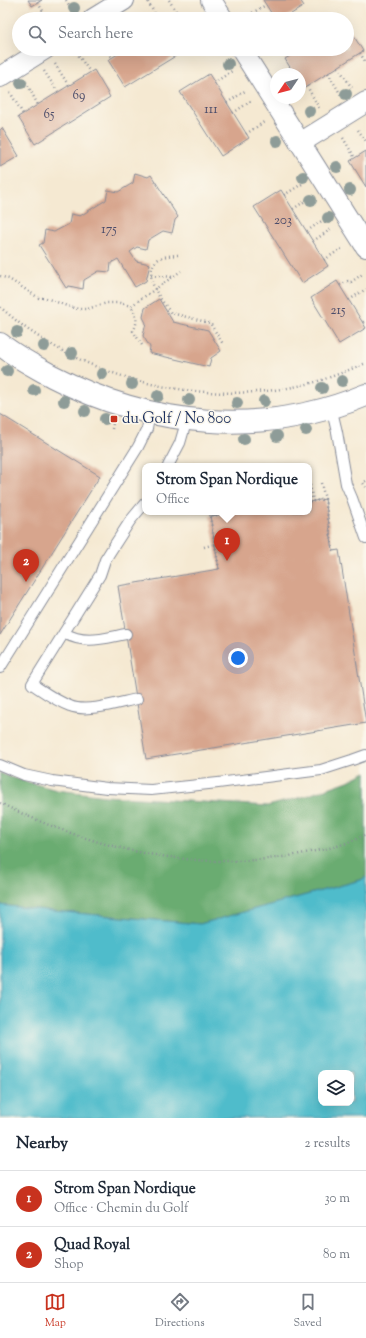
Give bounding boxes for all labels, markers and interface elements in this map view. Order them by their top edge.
search box [12,12,354,56]
icon: search [26,23,48,45]
text: Search here [58,24,133,45]
north arrow [270,68,306,104]
house number: 69 [73,87,85,105]
house number: 111 [204,101,218,119]
house number: 65 [44,106,55,124]
house number: 203 [274,212,292,230]
house number: 175 [101,221,117,239]
house number: 215 [331,302,346,320]
place label: du Golf / No 800 [122,409,231,430]
marker: du Golf / No 800 [109,414,119,424]
popup [142,463,312,515]
text: Strom Span Nordique [156,470,298,491]
text: Office [156,491,190,509]
pin: 1 [214,528,240,561]
pin: 2 [13,549,39,582]
your location [228,648,248,668]
map controls [318,1070,354,1106]
button: layers [318,1070,354,1106]
text: Nearby [16,1132,68,1156]
text: 2 results [305,1135,350,1153]
text: Strom Span Nordique [54,1179,196,1200]
text: 1 [27,1190,31,1208]
text: 30 m [324,1190,350,1208]
text: Office · Chemin du Golf [54,1200,189,1218]
text: Quad Royal [54,1235,130,1256]
text: 2 [26,1246,32,1264]
text: 80 m [323,1246,350,1264]
text: Shop [54,1256,83,1274]
tab: Map [44,1291,66,1331]
tab: Directions [155,1291,205,1331]
tab: Saved [293,1291,322,1331]

